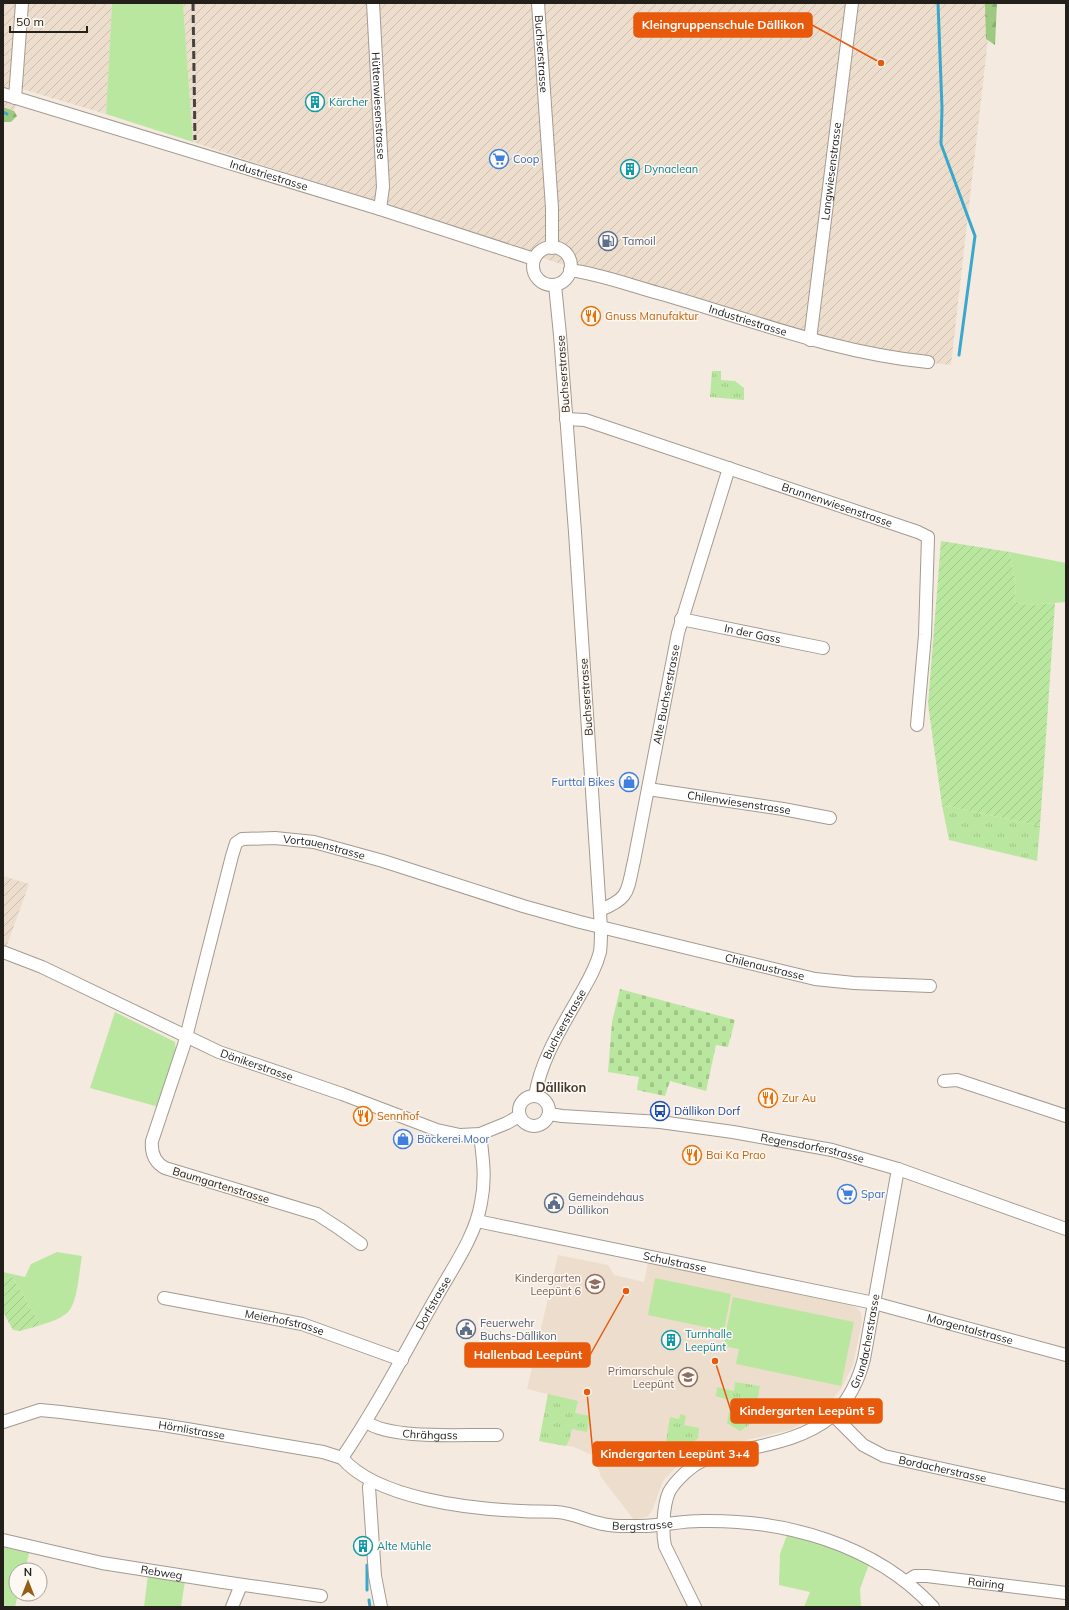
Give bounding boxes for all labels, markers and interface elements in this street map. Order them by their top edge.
scale bar [10,8,87,34]
callout: Kleingruppenschule Dällikon [634,13,812,37]
text: 50 m [16,14,44,29]
street label: Buchserstrasse [532,15,551,93]
text: Kleingruppenschule Dällikon [642,17,804,32]
street label: Hüttenwiesenstrasse [369,52,388,160]
building icon: Kärcher [304,91,326,113]
place label: Kärcher [329,95,368,109]
street label: Langwiesenstrasse [818,122,844,221]
supermarket icon: Coop [488,148,510,170]
place label: Coop [513,152,540,166]
street label: Industriestrasse [228,157,310,194]
building icon: Dynaclean [619,158,641,180]
place label: Dynaclean [644,162,698,176]
fuel station icon: Tamoil [597,230,619,252]
place label: Tamoil [622,234,656,248]
street label: Industriestrasse [707,302,789,339]
restaurant icon: Gnuss Manufaktur [580,305,602,327]
place label: Gnuss Manufaktur [605,309,698,323]
street label: Buchserstrasse [553,335,573,413]
street label: Brunnenwiesenstrasse [780,480,894,530]
street label: In der Gass [723,621,782,646]
street label: Alte Buchserstrasse [650,643,683,745]
street label: Buchserstrasse [576,658,596,736]
shop icon: Furttal Bikes [618,771,640,793]
place label: Furttal Bikes [552,775,615,789]
street label: Chilenwiesenstrasse [686,788,792,817]
street label: Vortauenstrasse [282,832,367,863]
street label: Chilenaustrasse [723,950,806,983]
street label: Buchserstrasse [540,986,589,1061]
street label: Dänikerstrasse [218,1046,295,1084]
district label: Dällikon [536,1079,586,1095]
restaurant icon: Zur Au [757,1087,779,1109]
place label: Zur Au [782,1091,816,1105]
bus stop icon: Dällikon Dorf [649,1100,671,1122]
place label: Dällikon Dorf [674,1104,741,1118]
restaurant icon: Sennhof [352,1105,374,1127]
place label: Sennhof [377,1109,419,1123]
shop icon: Bäckerei Moor [392,1128,414,1150]
street label: Regensdorferstrasse [760,1130,866,1166]
place label: Bäckerei Moor [417,1132,489,1146]
restaurant icon: Bai Ka Prao [681,1144,703,1166]
place label: Bai Ka Prao [706,1148,766,1162]
street label: Baumgartenstrasse [171,1164,271,1206]
supermarket icon: Spar [836,1183,858,1205]
place label: Spar [861,1187,885,1201]
place label: Gemeindehaus Dällikon [568,1190,644,1217]
public building icon: Gemeindehaus Dällikon [543,1192,565,1214]
street label: Schulstrasse [642,1248,708,1275]
place label: Kindergarten Leepünt 6 [515,1271,581,1298]
school or university icon: Kindergarten Leepünt 6 [584,1273,606,1295]
street label: Dorfstrasse [412,1274,454,1332]
street label: Grundacherstrasse [847,1293,882,1391]
street label: Meierhofstrasse [244,1306,326,1338]
street label: Morgentalstrasse [926,1311,1015,1347]
place label: Feuerwehr Buchs-Dällikon [480,1316,557,1343]
public building icon: Feuerwehr Buchs-Dällikon [455,1318,477,1340]
place label: Turnhalle Leepünt [685,1327,732,1354]
building icon: Turnhalle Leepünt [660,1329,682,1351]
callout: Hallenbad Leepünt [465,1343,590,1367]
text: Hallenbad Leepünt [474,1347,583,1362]
place label: Primarschule Leepünt [608,1364,674,1391]
school or university icon: Primarschule Leepünt [677,1366,699,1388]
callout: Kindergarten Leepünt 5 [731,1399,882,1423]
text: Kindergarten Leepünt 5 [739,1403,875,1418]
street label: Hörnlistrasse [158,1417,226,1442]
street label: Chrähgass [402,1426,458,1442]
callout: Kindergarten Leepünt 3+4 [593,1442,758,1466]
text: Kindergarten Leepünt 3+4 [600,1446,750,1461]
street label: Bordacherstrasse [897,1452,988,1485]
street label: Bergstrasse [612,1516,674,1533]
building icon: Alte Mühle [352,1535,374,1557]
place label: Alte Mühle [377,1539,431,1553]
north arrow [8,1562,48,1602]
street label: Rebweg [140,1562,184,1583]
text: N [24,1565,32,1579]
street label: Rairing [967,1574,1005,1592]

